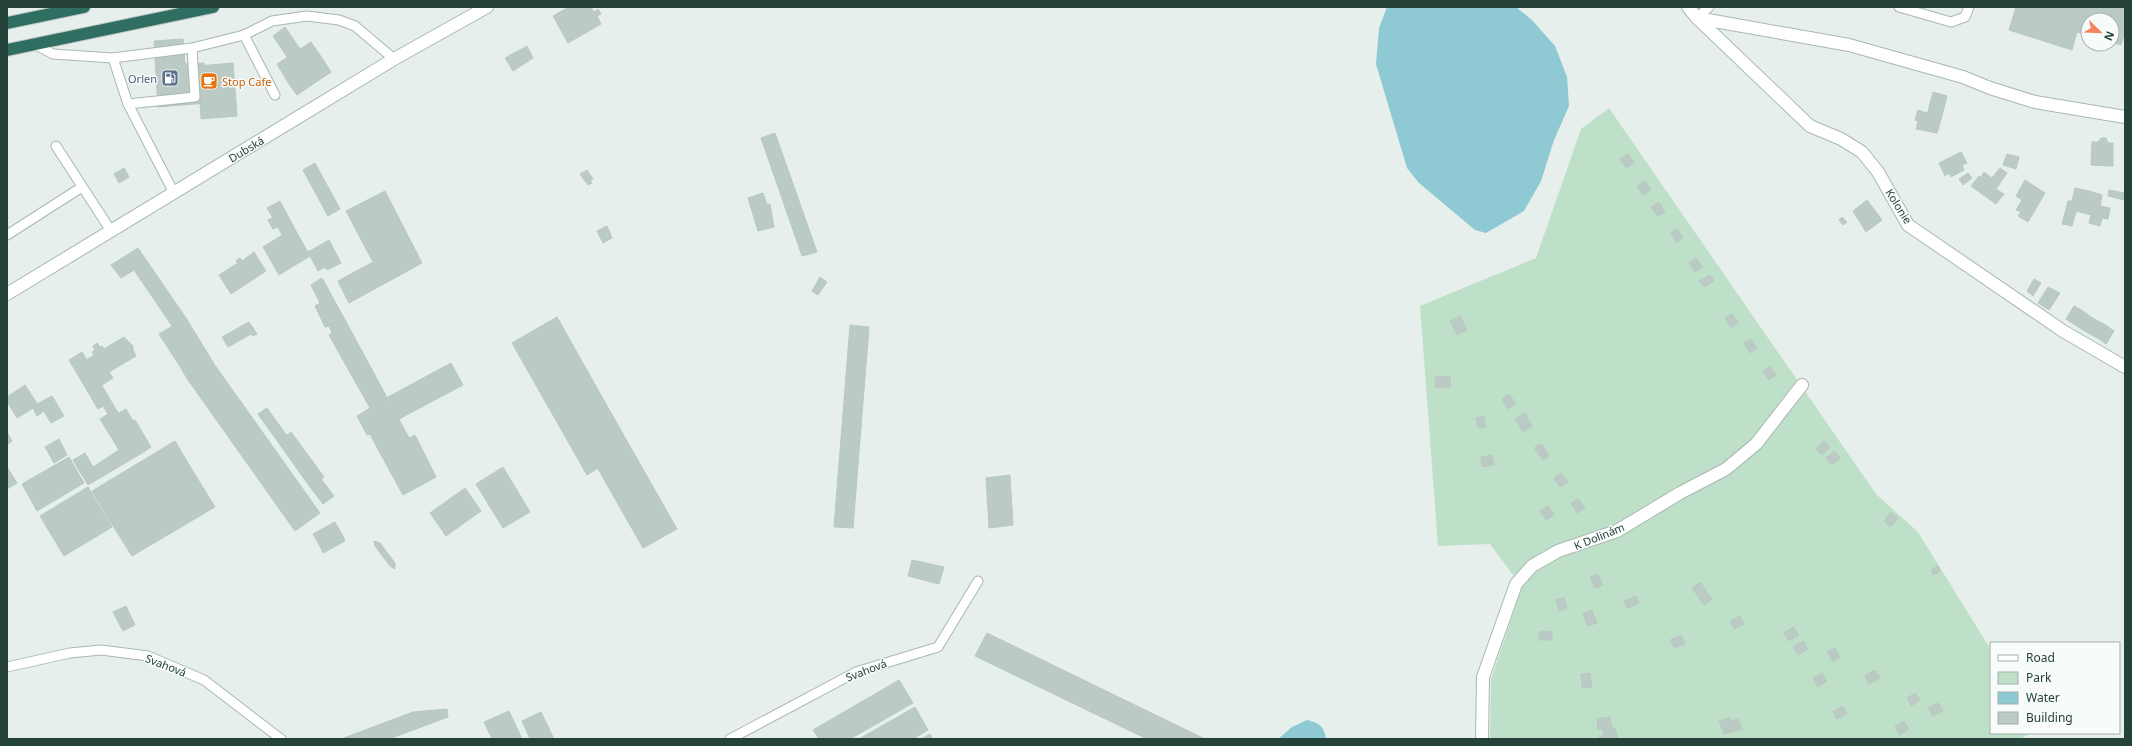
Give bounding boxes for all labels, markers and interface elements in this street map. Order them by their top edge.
north arrow [2080,12,2120,52]
text: N [2101,29,2118,43]
fuel station icon: Orlen [160,68,180,88]
place label: Orlen [128,71,157,86]
cafe icon: Stop Cafe [199,71,219,91]
place label: Stop Cafe [222,74,271,89]
street label: Dubská [225,133,267,165]
street label: Kolonie [1882,186,1916,226]
street label: K Dolinám [1571,519,1627,553]
legend [1990,642,2120,734]
text: Road [2026,649,2055,666]
street label: Svahová [143,650,189,680]
street label: Svahová [843,655,889,685]
text: Park [2026,669,2052,686]
text: Water [2026,689,2060,706]
text: Building [2026,709,2073,726]

